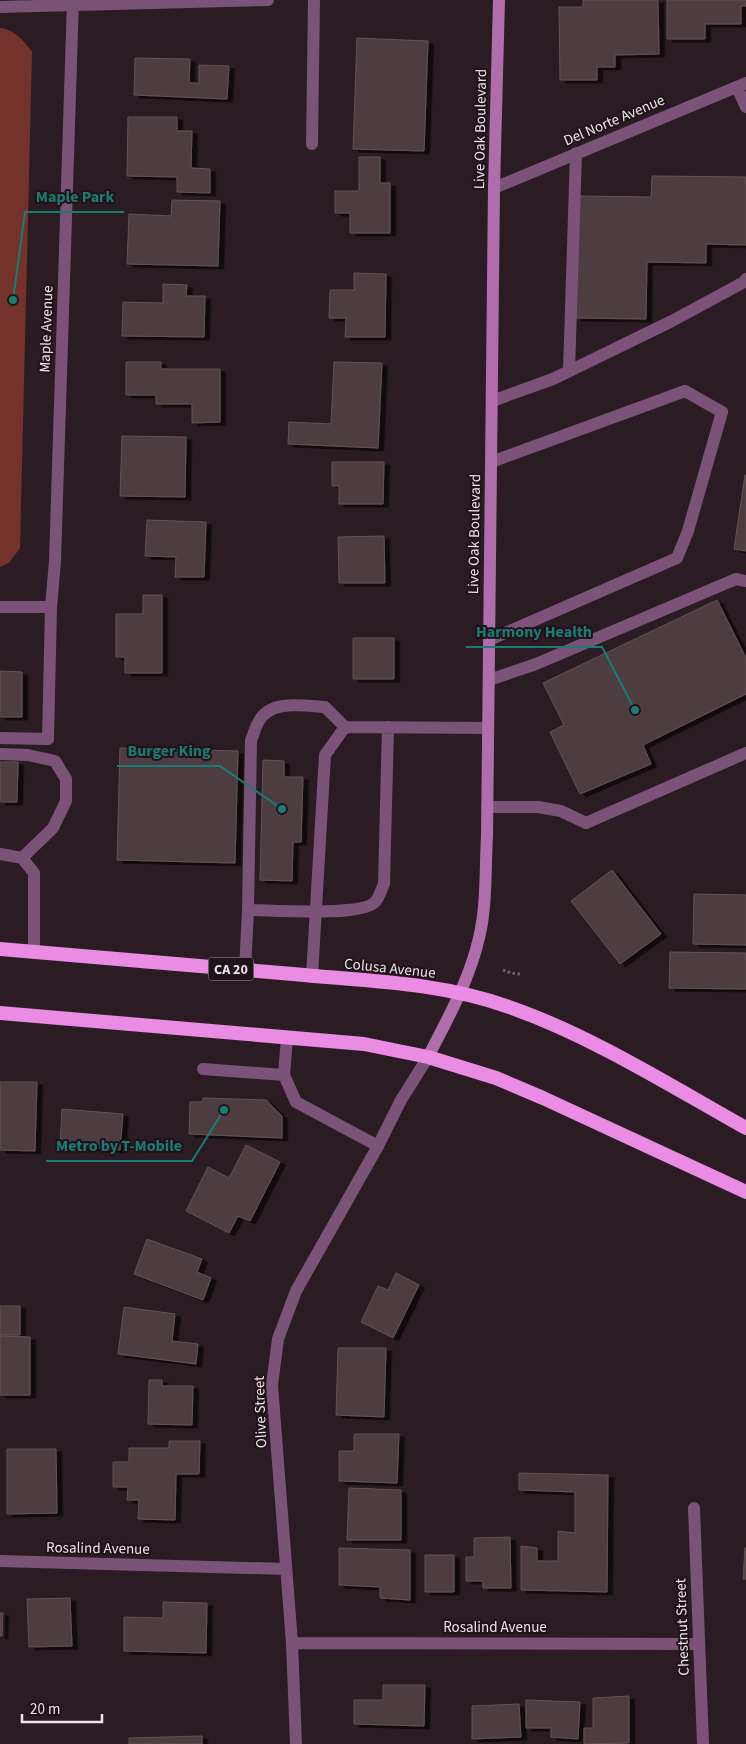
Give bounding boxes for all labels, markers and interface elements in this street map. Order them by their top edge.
street label: Live Oak Boulevard [469,69,492,189]
street label: Del Norte Avenue [560,90,668,151]
callout: Maple Park [25,181,124,212]
text: Maple Park [36,186,114,208]
street label: Maple Avenue [34,285,59,373]
street label: Live Oak Boulevard [463,474,486,594]
callout: Harmony Health [466,616,602,647]
text: Harmony Health [476,621,592,643]
callout: Burger King [117,735,220,766]
text: Burger King [127,740,211,762]
street label: Colusa Avenue [343,953,437,984]
road number: CA 20 [208,958,254,981]
callout: Metro by T-Mobile [46,1130,192,1161]
text: Metro by T-Mobile [56,1135,182,1157]
street label: Olive Street [249,1375,272,1449]
street label: Rosalind Avenue [46,1537,150,1560]
street label: Chestnut Street [670,1578,695,1676]
street label: Rosalind Avenue [443,1617,547,1638]
scale bar [22,1692,102,1724]
text: 20 m [30,1699,60,1720]

